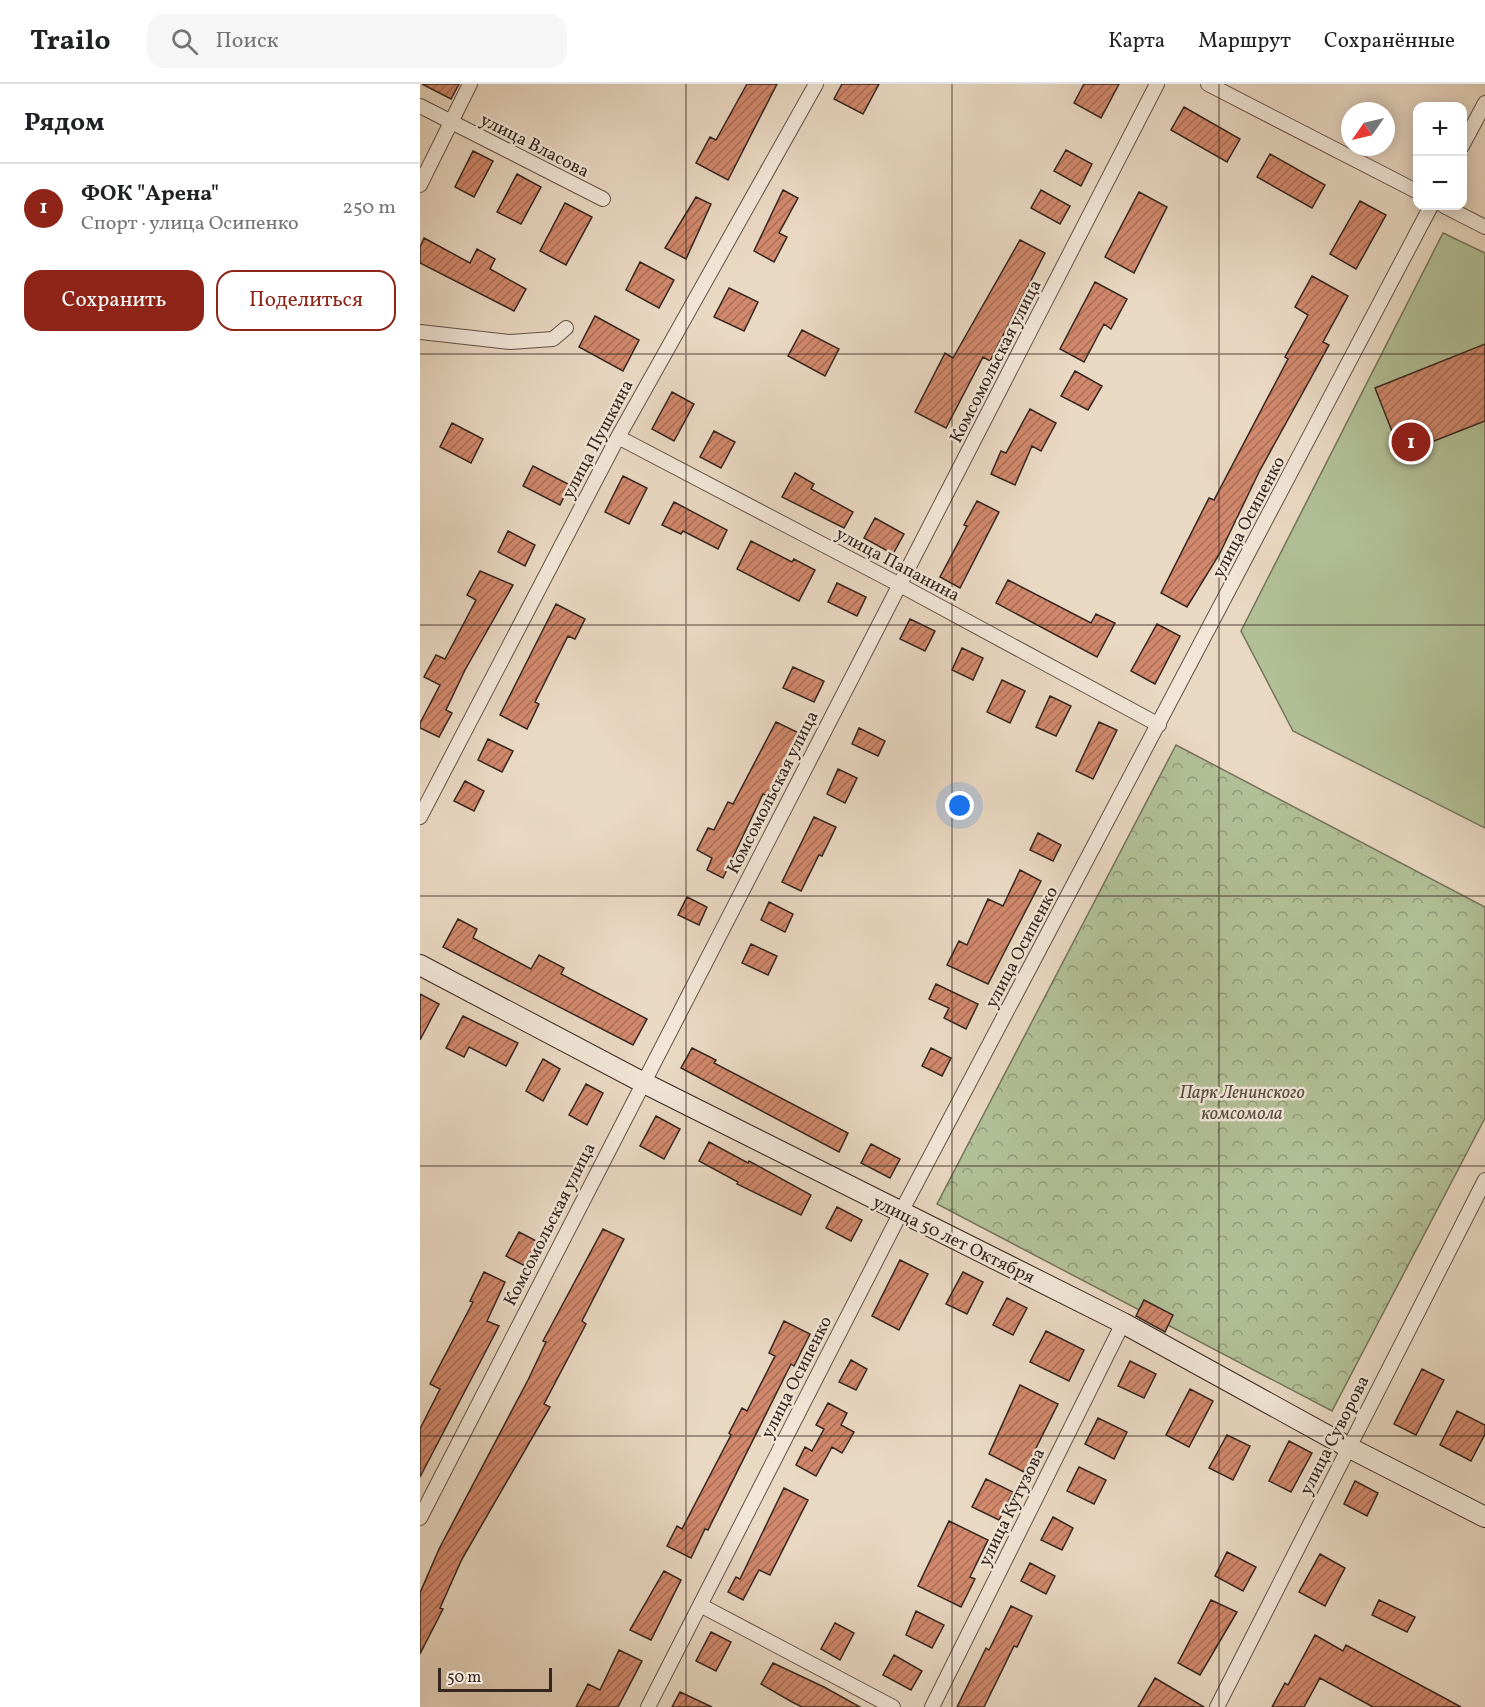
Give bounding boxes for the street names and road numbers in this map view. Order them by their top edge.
street label: улица Власова [475,108,593,185]
street label: Комсомольская улица [944,276,1048,448]
street label: улица Пушкина [556,376,640,504]
street label: улица Осипенко [1207,452,1292,583]
street label: улица Папанина [831,522,964,609]
street label: Комсомольская улица [721,707,825,879]
street label: улица Осипенко [980,882,1065,1013]
street label: Комсомольская улица [498,1139,602,1311]
street label: улица 50 лет Октября [868,1190,1039,1290]
street label: улица Осипенко [756,1312,839,1443]
street label: улица Суворова [1294,1372,1376,1500]
street label: улица Кутузова [973,1444,1052,1571]

